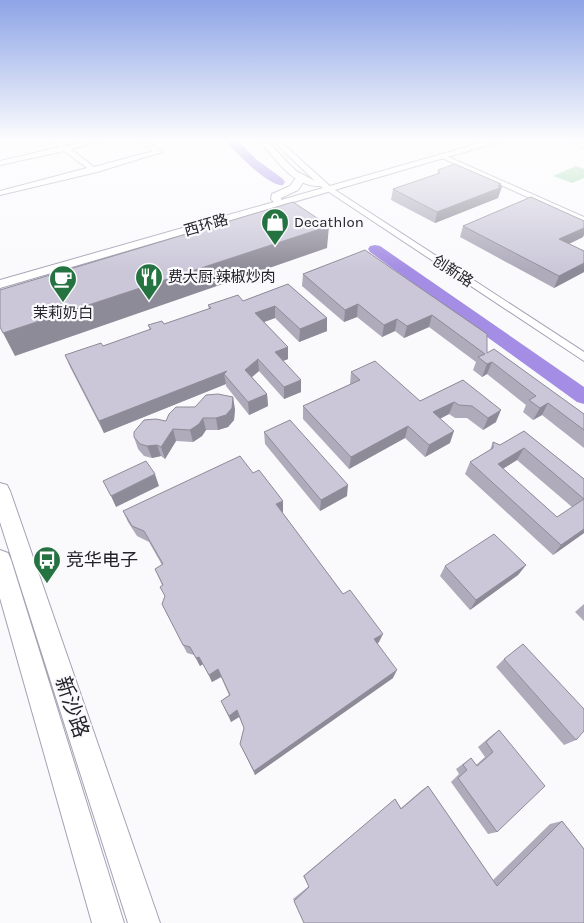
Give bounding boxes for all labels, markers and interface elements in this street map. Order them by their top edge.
shop icon: Decathlon [260,207,290,246]
street label: 西环路 [182,210,230,240]
place label: Decathlon [294,213,364,231]
street label: 创新路 [429,251,477,291]
restaurant icon: 费大厨·辣椒炒肉 [134,262,164,301]
cafe icon: 茉莉奶白 [48,264,78,303]
place label: 费大厨·辣椒炒肉 [168,268,276,286]
place label: 茉莉奶白 [33,304,93,322]
bus stop icon: 竞华电子 [32,545,62,584]
place label: 竞华电子 [66,549,138,571]
street label: 新沙路 [50,673,94,741]

